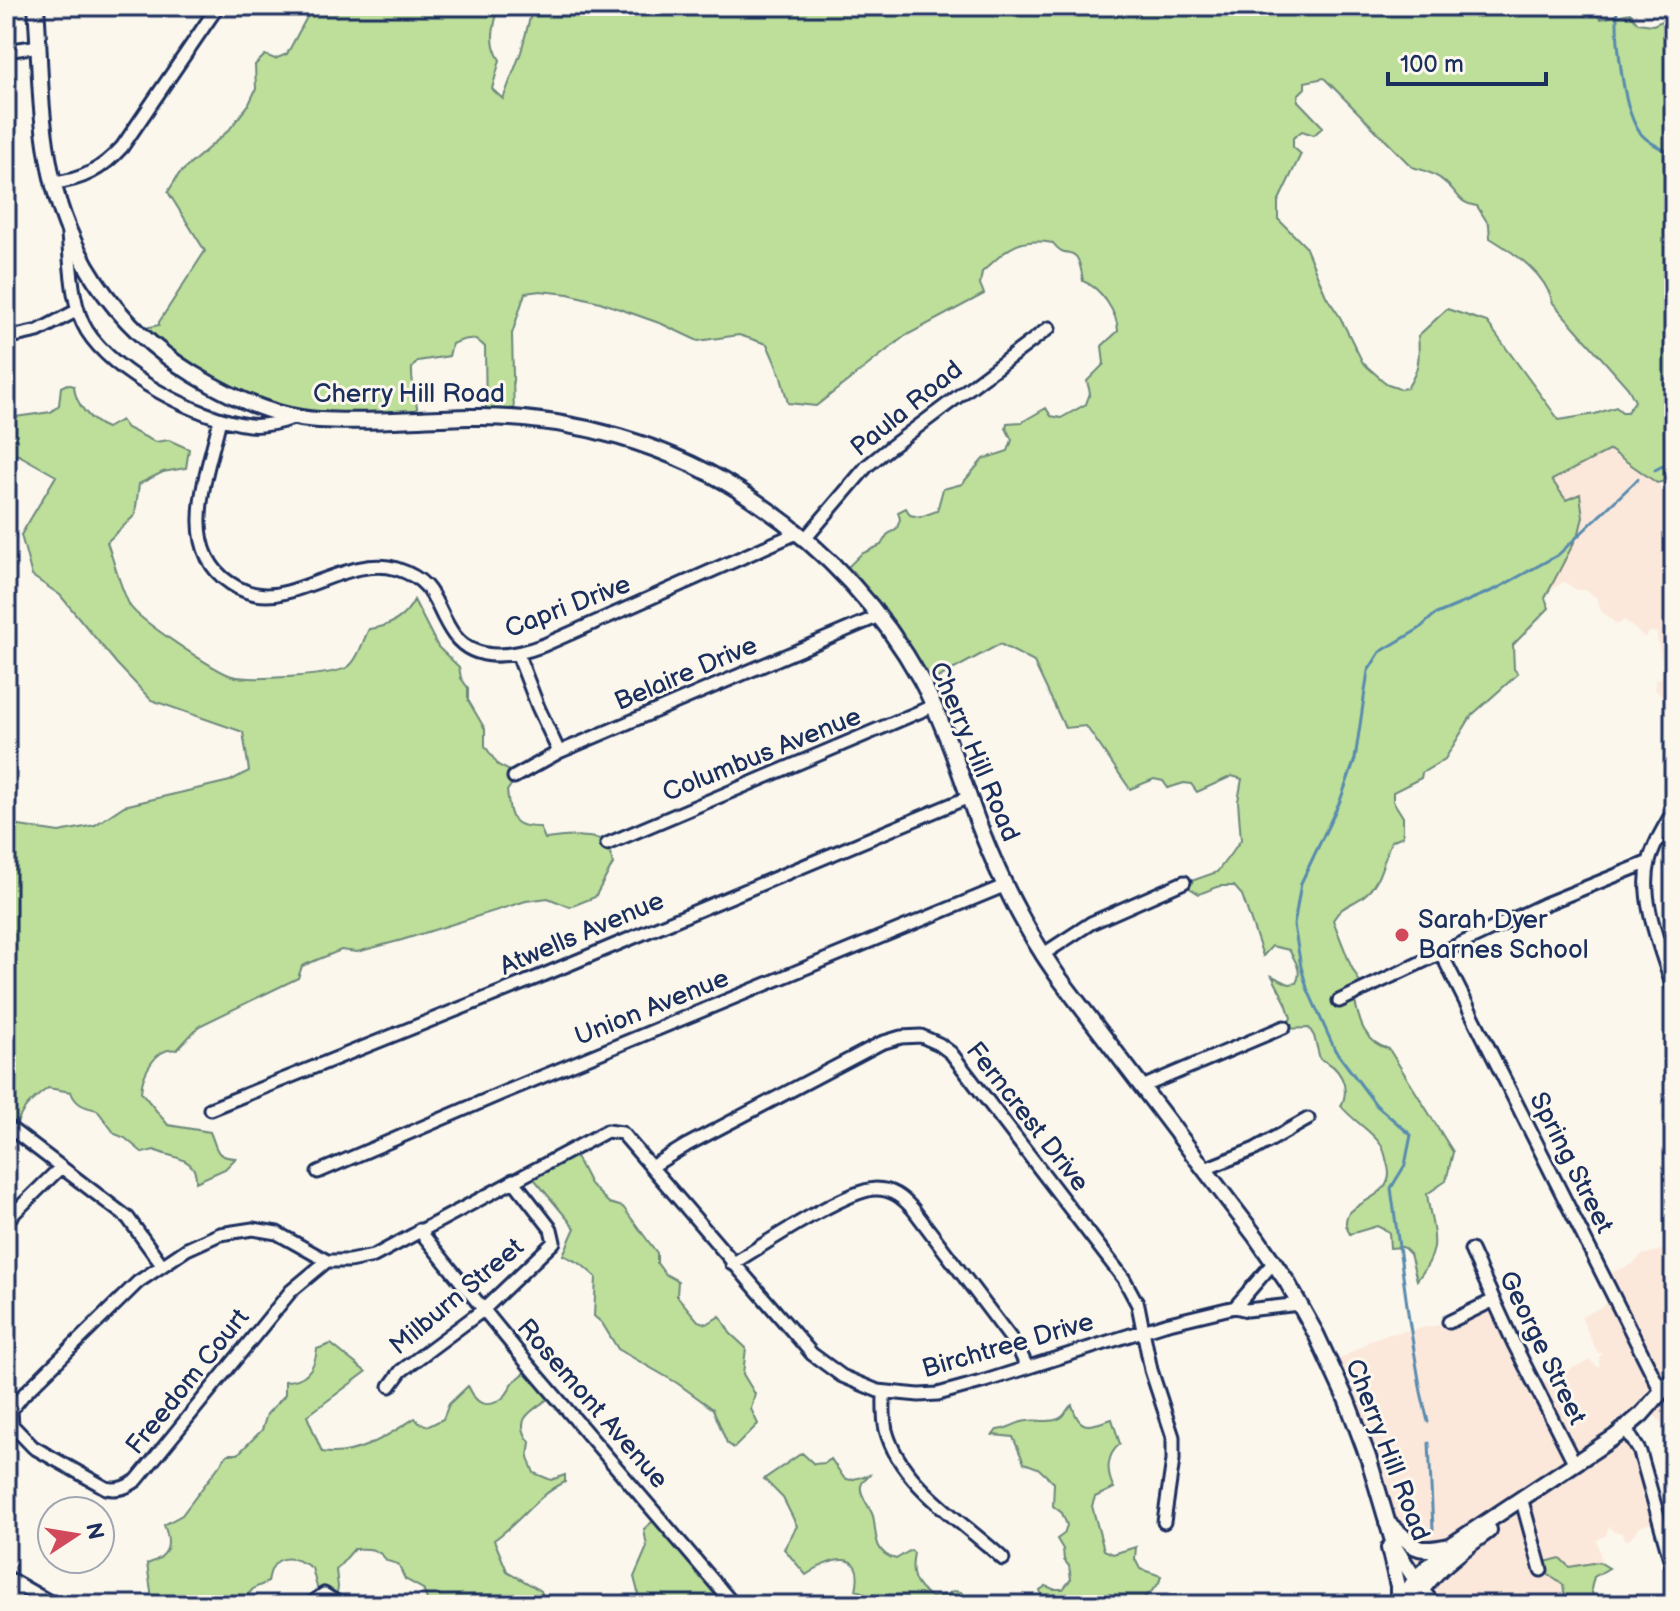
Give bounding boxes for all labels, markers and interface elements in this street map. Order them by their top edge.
scale bar [1388,36,1546,86]
text: 100 m [1400,50,1464,79]
street label: Paula Road [845,355,969,463]
street label: Cherry Hill Road [313,379,505,410]
street label: Capri Drive [501,569,635,645]
street label: Belaire Drive [610,630,762,718]
street label: Cherry Hill Road [922,658,1026,846]
street label: Columbus Avenue [658,701,866,809]
street label: Atwells Avenue [495,885,669,983]
place label: Sarah Dyer Barnes School [1418,905,1589,966]
marker: Sarah Dyer Barnes School [1393,926,1411,944]
street label: Union Avenue [570,963,734,1053]
street label: Ferncrest Drive [959,1036,1095,1198]
street label: Spring Street [1522,1087,1620,1239]
street label: Milburn Street [384,1232,530,1362]
street label: George Street [1491,1266,1593,1430]
street label: Freedom Court [120,1303,256,1461]
street label: Birchtree Drive [919,1307,1097,1385]
street label: Rosemont Avenue [510,1313,674,1495]
street label: Cherry Hill Road [1338,1355,1436,1545]
north arrow [36,1495,116,1575]
text: N [79,1520,109,1542]

